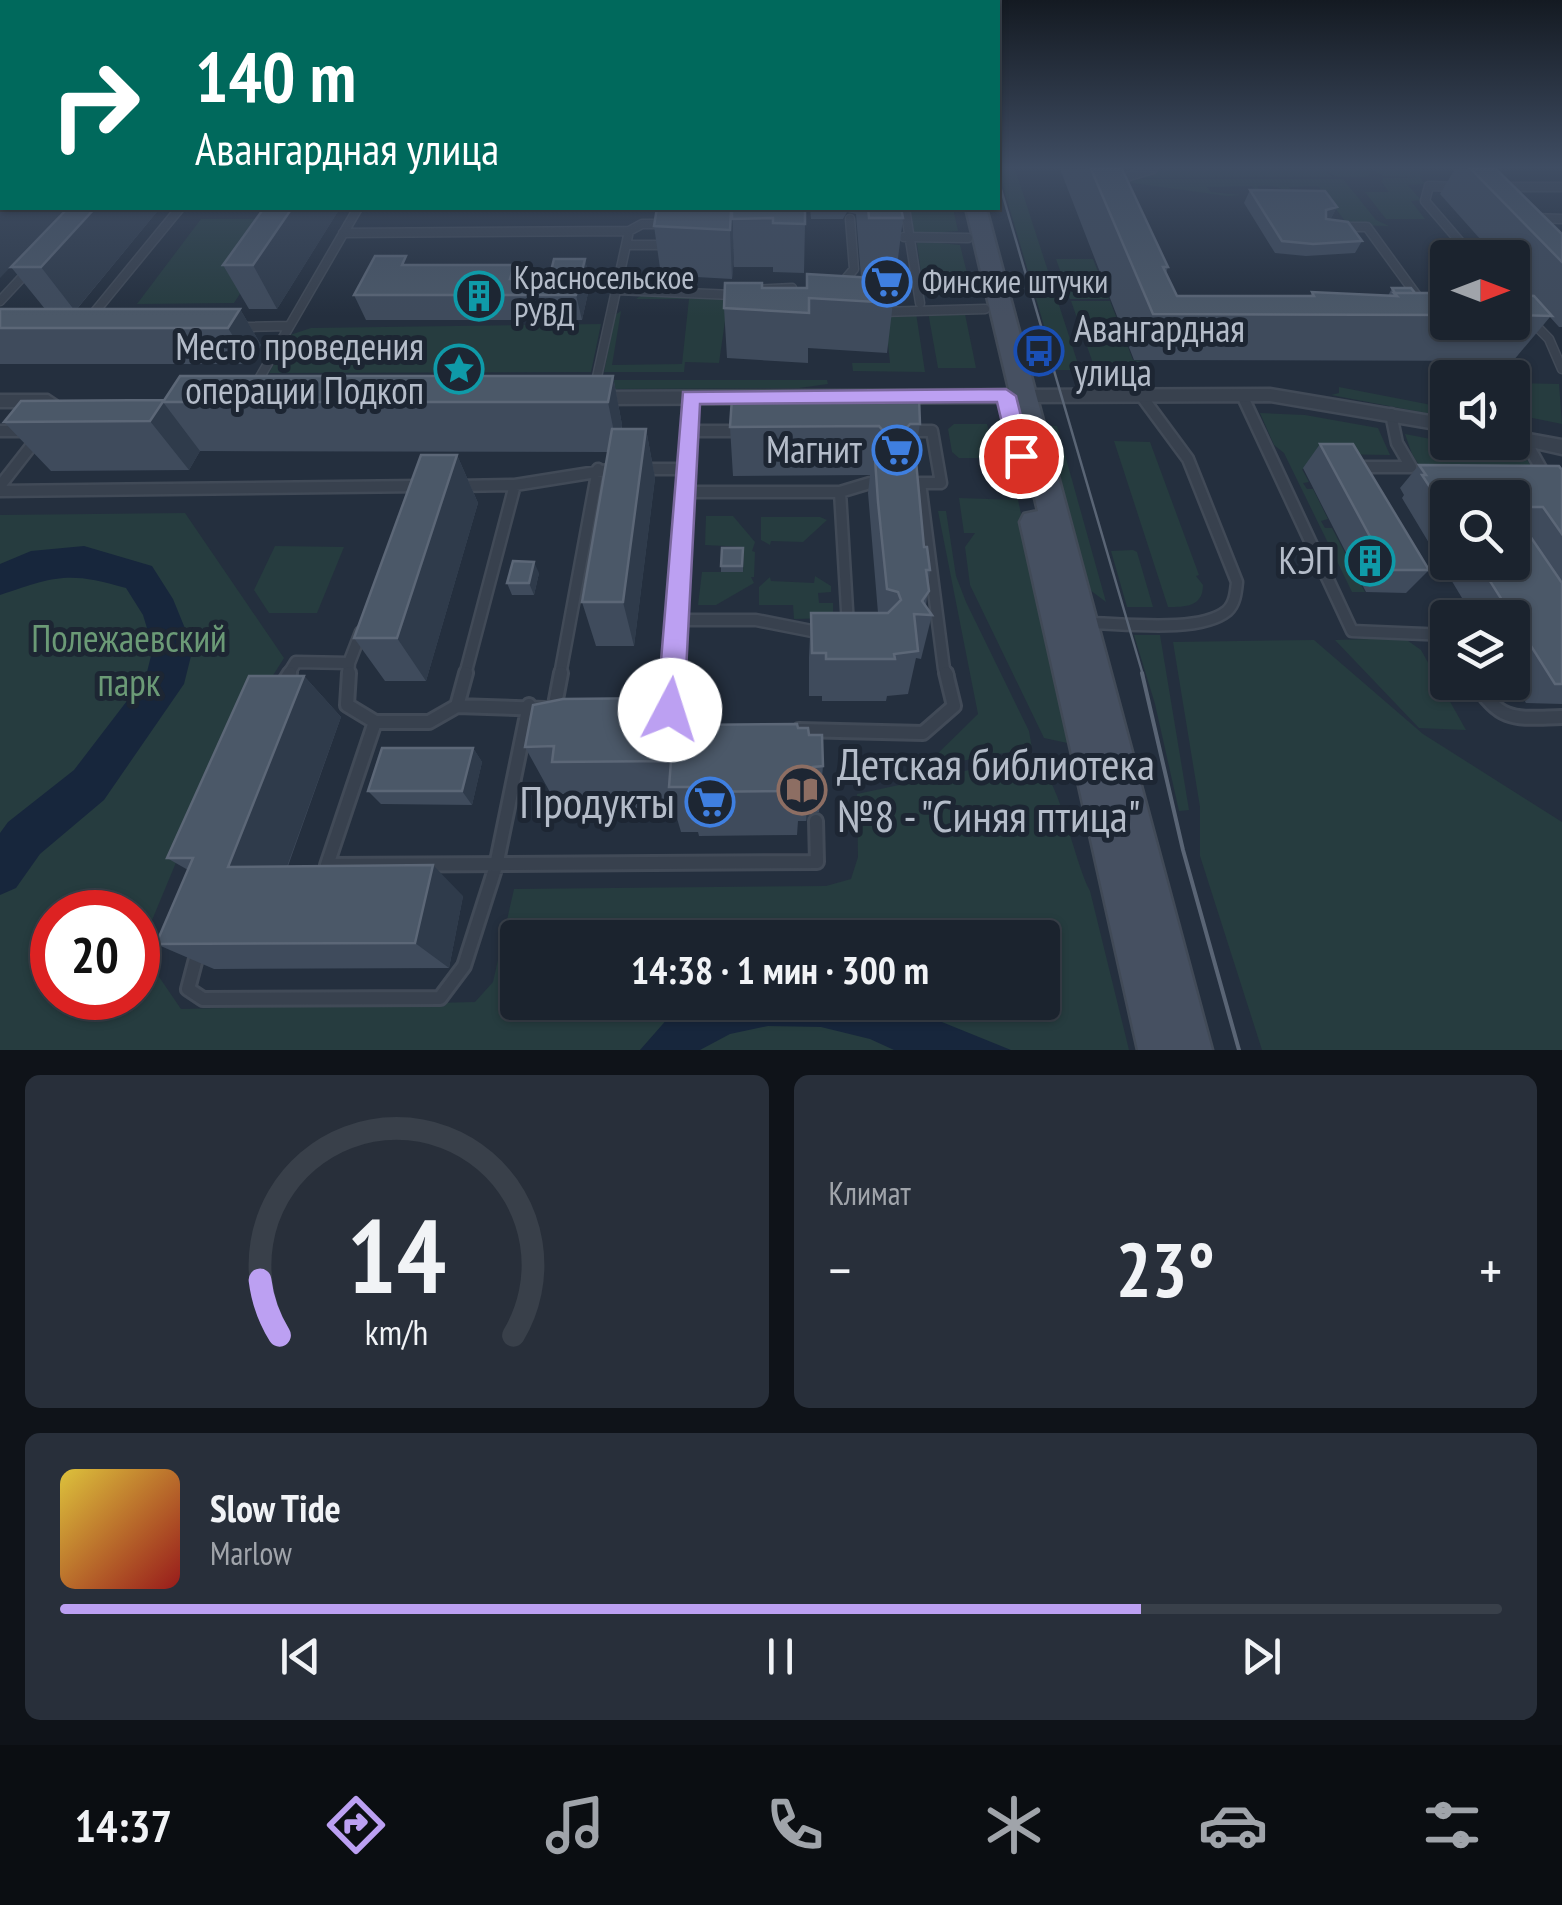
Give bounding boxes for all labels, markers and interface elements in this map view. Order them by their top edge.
text: 140 m [195,31,356,121]
icon: right [30,40,160,170]
text: Авангардная улица [195,119,499,177]
north arrow [1430,240,1530,340]
map controls [1430,240,1530,700]
place label: Красносельское РУВД [514,256,695,335]
supermarket icon: Финские штучки [861,256,913,308]
place label: Финские штучки [922,260,1108,302]
building icon: Красносельское РУВД [453,270,505,322]
place label: Авангардная улица [1074,303,1245,396]
place label: Место проведения операции Подкоп [175,321,424,414]
bus stop icon: Авангардная улица [1013,325,1065,377]
place icon: Место проведения операции Подкоп [433,343,485,395]
button: sound [1430,360,1530,460]
pin [979,414,1064,499]
place label: Магнит [766,424,863,473]
supermarket icon: Магнит [871,424,923,476]
icon: arrive [994,429,1049,484]
button: search [1430,480,1530,580]
place label: КЭП [1279,535,1335,584]
building icon: КЭП [1344,535,1396,587]
button: layers [1430,600,1530,700]
park label: Полежаевский парк [31,613,227,706]
position arrow [618,658,722,762]
place label: Детская библиотека №8 - "Синяя птица" [837,734,1155,844]
library icon: Детская библиотека №8 - "Синяя птица" [776,764,828,816]
place label: Продукты [520,772,675,830]
supermarket icon: Продукты [684,776,736,828]
speed limit sign: 20 [30,890,160,1020]
text: 14:38 · 1 мин · 300 m [631,945,929,994]
text: Климат [829,1172,911,1214]
text: 14 [347,1187,446,1322]
text: 23° [1116,1221,1215,1318]
text: − [829,1234,851,1305]
text: + [1479,1234,1502,1305]
text: km/h [365,1309,428,1355]
text: Slow Tide [210,1483,341,1532]
text: Marlow [210,1532,292,1574]
icon: previous [273,1629,328,1684]
icon: pause [753,1629,808,1684]
icon: next [1234,1629,1289,1684]
icon: directions [321,1790,391,1860]
icon: music [540,1790,610,1860]
icon: phone [760,1790,830,1860]
icon: climate [979,1790,1049,1860]
icon: car [1198,1790,1268,1860]
icon: filters [1417,1790,1487,1860]
text: 14:37 [75,1796,172,1854]

